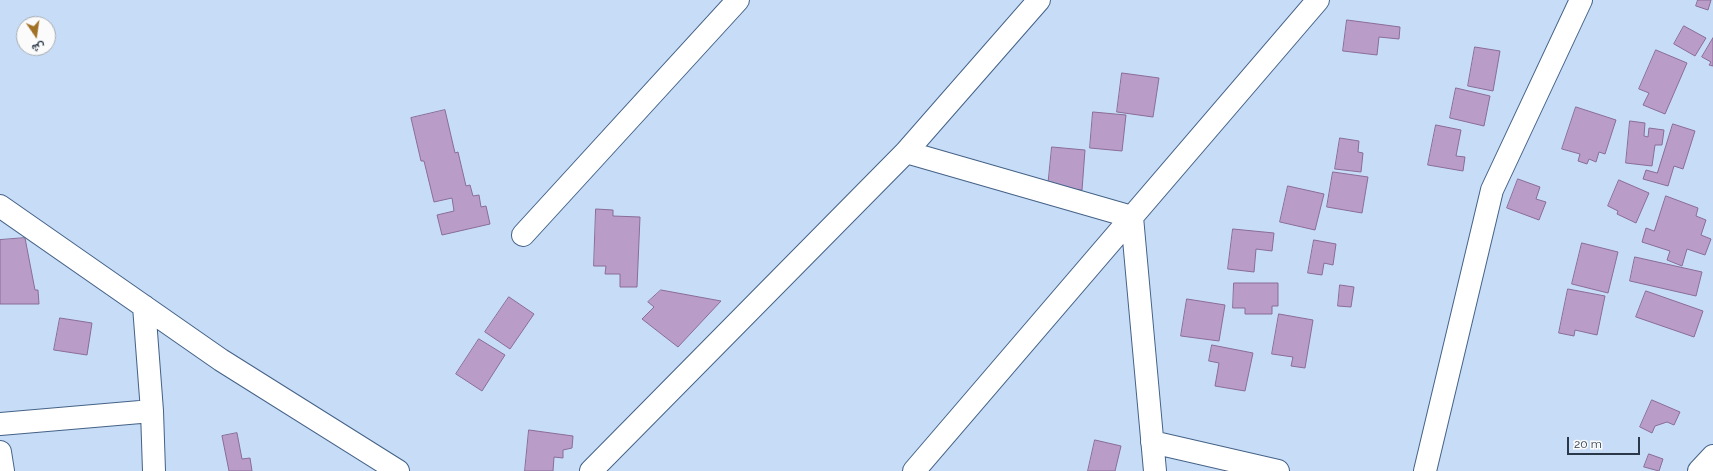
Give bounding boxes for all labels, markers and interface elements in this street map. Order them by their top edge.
north arrow [16,16,56,56]
text: ش [31,39,46,55]
scale bar [1569,429,1642,455]
text: 20 m [1574,437,1602,451]

